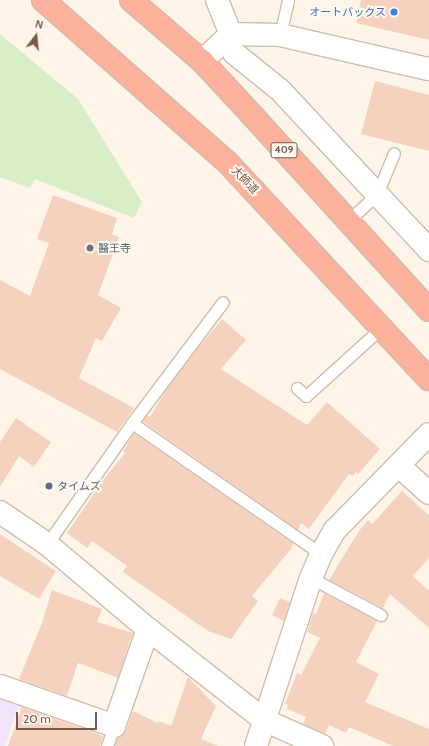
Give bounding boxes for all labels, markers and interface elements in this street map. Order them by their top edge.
place label: オートバックス [309,5,386,19]
marker: オートバックス [389,7,399,17]
north arrow [16,16,56,56]
text: N [34,17,45,32]
road number: 409 [270,142,298,158]
street label: 大師道 [229,164,261,196]
place label: 醫王寺 [98,241,131,255]
marker: 醫王寺 [85,243,95,253]
place label: タイムズ [57,479,101,493]
marker: タイムズ [44,481,54,491]
scale bar [18,704,99,730]
text: 20 m [23,711,51,726]

